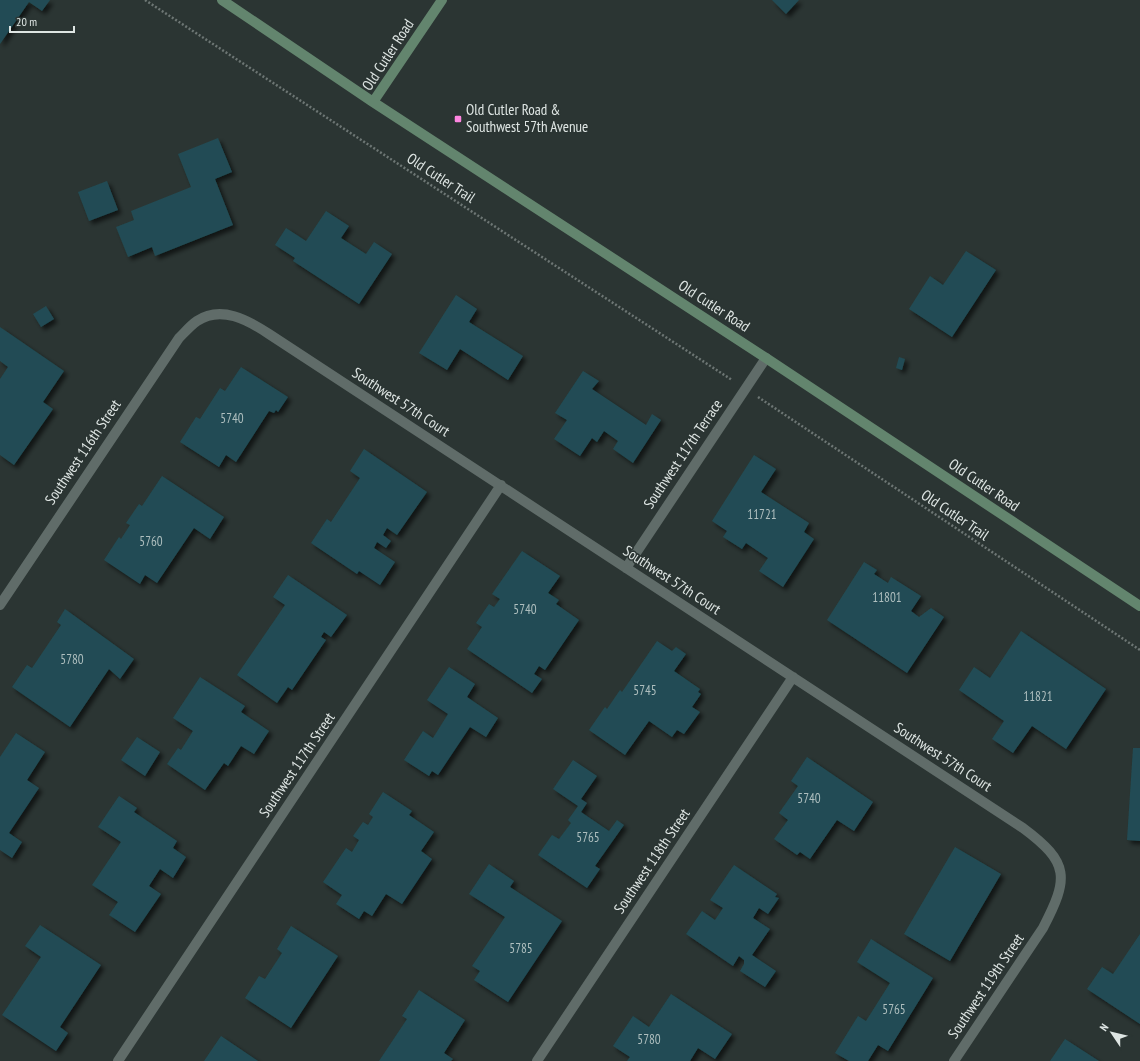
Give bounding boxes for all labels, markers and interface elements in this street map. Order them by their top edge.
scale bar [10,8,74,34]
text: 20 m [16,14,37,29]
street label: Old Cutler Road [357,15,418,94]
place label: Old Cutler Road & Southwest 57th Avenue [466,100,588,136]
marker: Old Cutler Road & Southwest 57th Avenue [453,114,463,124]
street label: Old Cutler Trail [404,148,479,207]
street label: Old Cutler Road [675,275,754,336]
street label: Southwest 57th Court [349,363,454,440]
street label: Southwest 117th Terrace [639,395,726,512]
street label: Southwest 116th Street [40,396,125,508]
house number: 5740 [220,410,244,427]
street label: Old Cutler Road [945,454,1023,515]
street label: Old Cutler Trail [918,485,993,544]
house number: 11721 [747,506,777,523]
house number: 5760 [139,533,163,550]
street label: Southwest 57th Court [620,541,725,618]
house number: 11801 [872,589,902,606]
house number: 5740 [513,601,537,618]
house number: 5780 [60,651,84,668]
house number: 5745 [633,682,657,699]
house number: 11821 [1023,688,1053,705]
street label: Southwest 117th Street [254,709,339,821]
street label: Southwest 57th Court [891,718,996,795]
house number: 5740 [797,790,821,807]
street label: Southwest 118th Street [609,805,694,917]
house number: 5765 [576,829,600,846]
street label: Southwest 119th Street [943,930,1028,1042]
house number: 5785 [509,940,533,957]
house number: 5765 [882,1001,906,1018]
north arrow [1092,1013,1132,1053]
text: N [1096,1021,1111,1034]
house number: 5780 [637,1031,661,1048]

